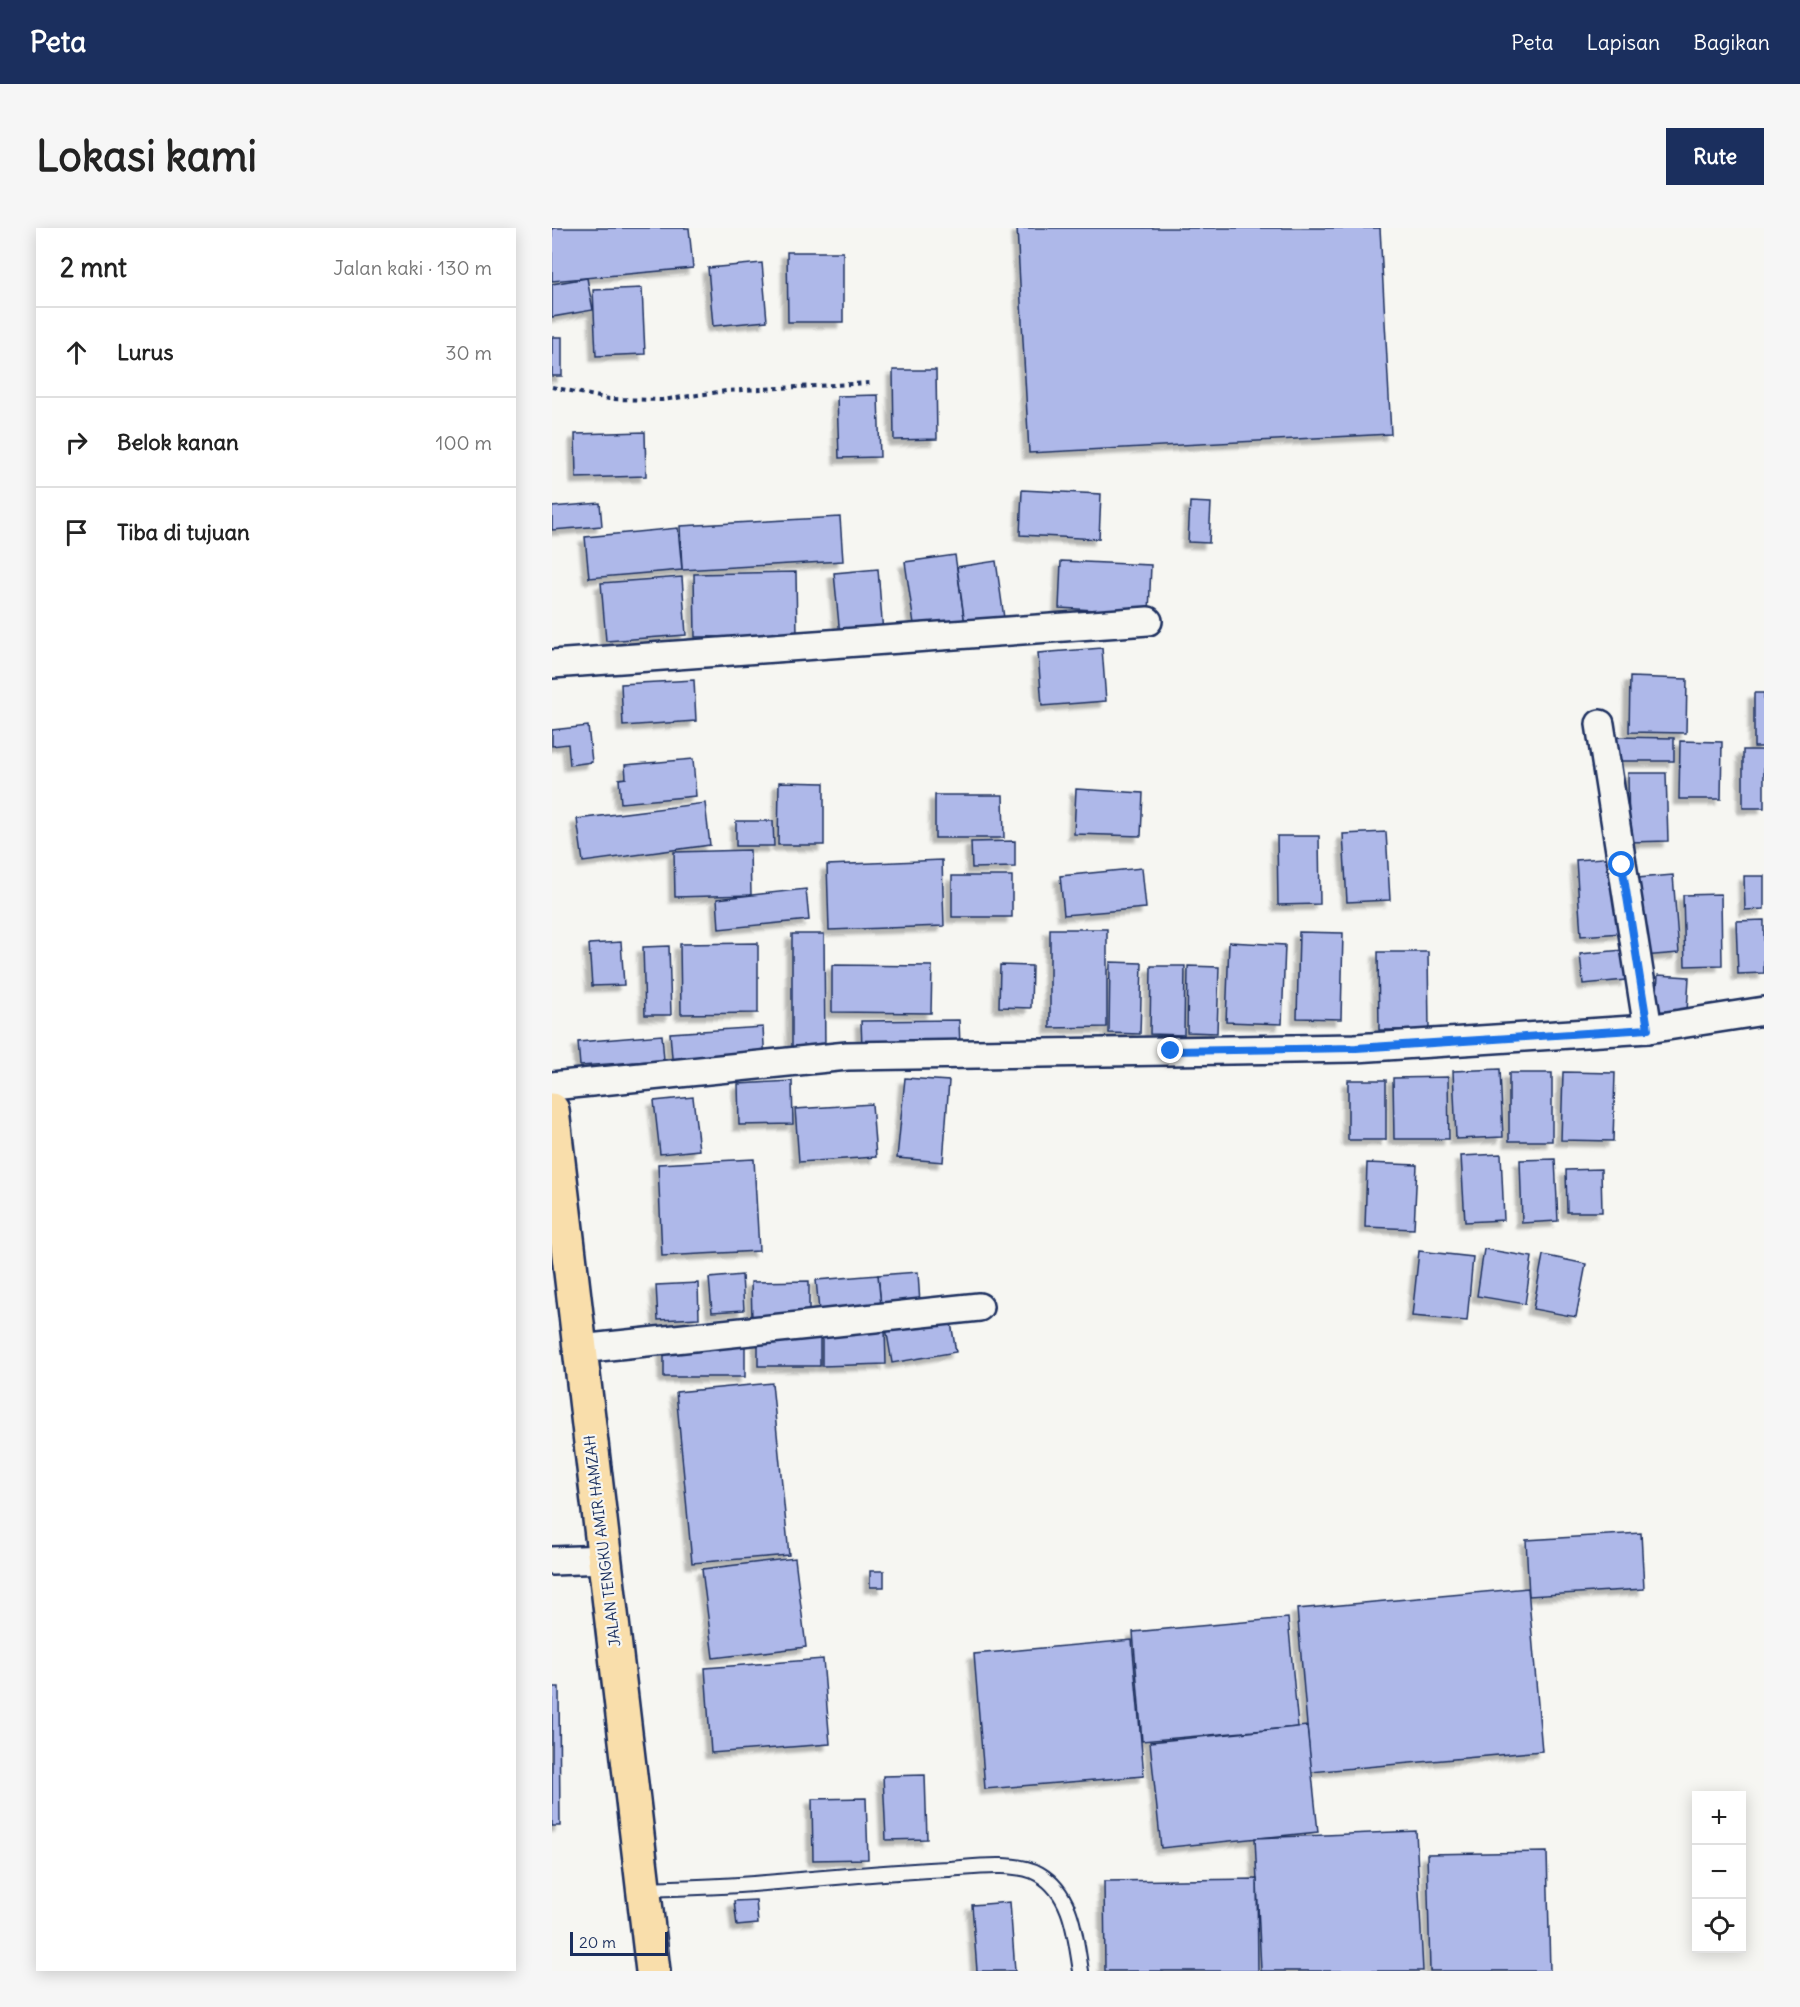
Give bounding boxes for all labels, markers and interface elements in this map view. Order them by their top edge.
text: Peta [30,24,86,60]
text: Peta [1511,29,1554,56]
text: Lapisan [1587,29,1660,56]
text: Bagikan [1693,29,1770,56]
button: Rute [1666,128,1764,185]
text: Lokasi kami [36,130,257,182]
text: 2 mnt [60,251,127,284]
text: Jalan kaki · 130 m [333,255,492,280]
icon: ahead [60,336,93,369]
text: Lurus [117,338,173,366]
text: 30 m [445,340,492,365]
icon: right [60,426,93,459]
text: Belok kanan [117,428,239,456]
text: 100 m [435,430,492,455]
icon: arrive [60,516,93,549]
text: Tiba di tujuan [117,518,250,546]
route start [1608,851,1634,877]
route end [1157,1037,1183,1063]
street label: JALAN TENGKU AMIR HAMZAH [580,1434,624,1648]
map controls [1692,1791,1746,1953]
button: + [1692,1791,1746,1845]
button: − [1692,1845,1746,1899]
button: locate [1692,1899,1746,1953]
scale bar [570,1929,668,1956]
text: 20 m [579,1932,616,1952]

